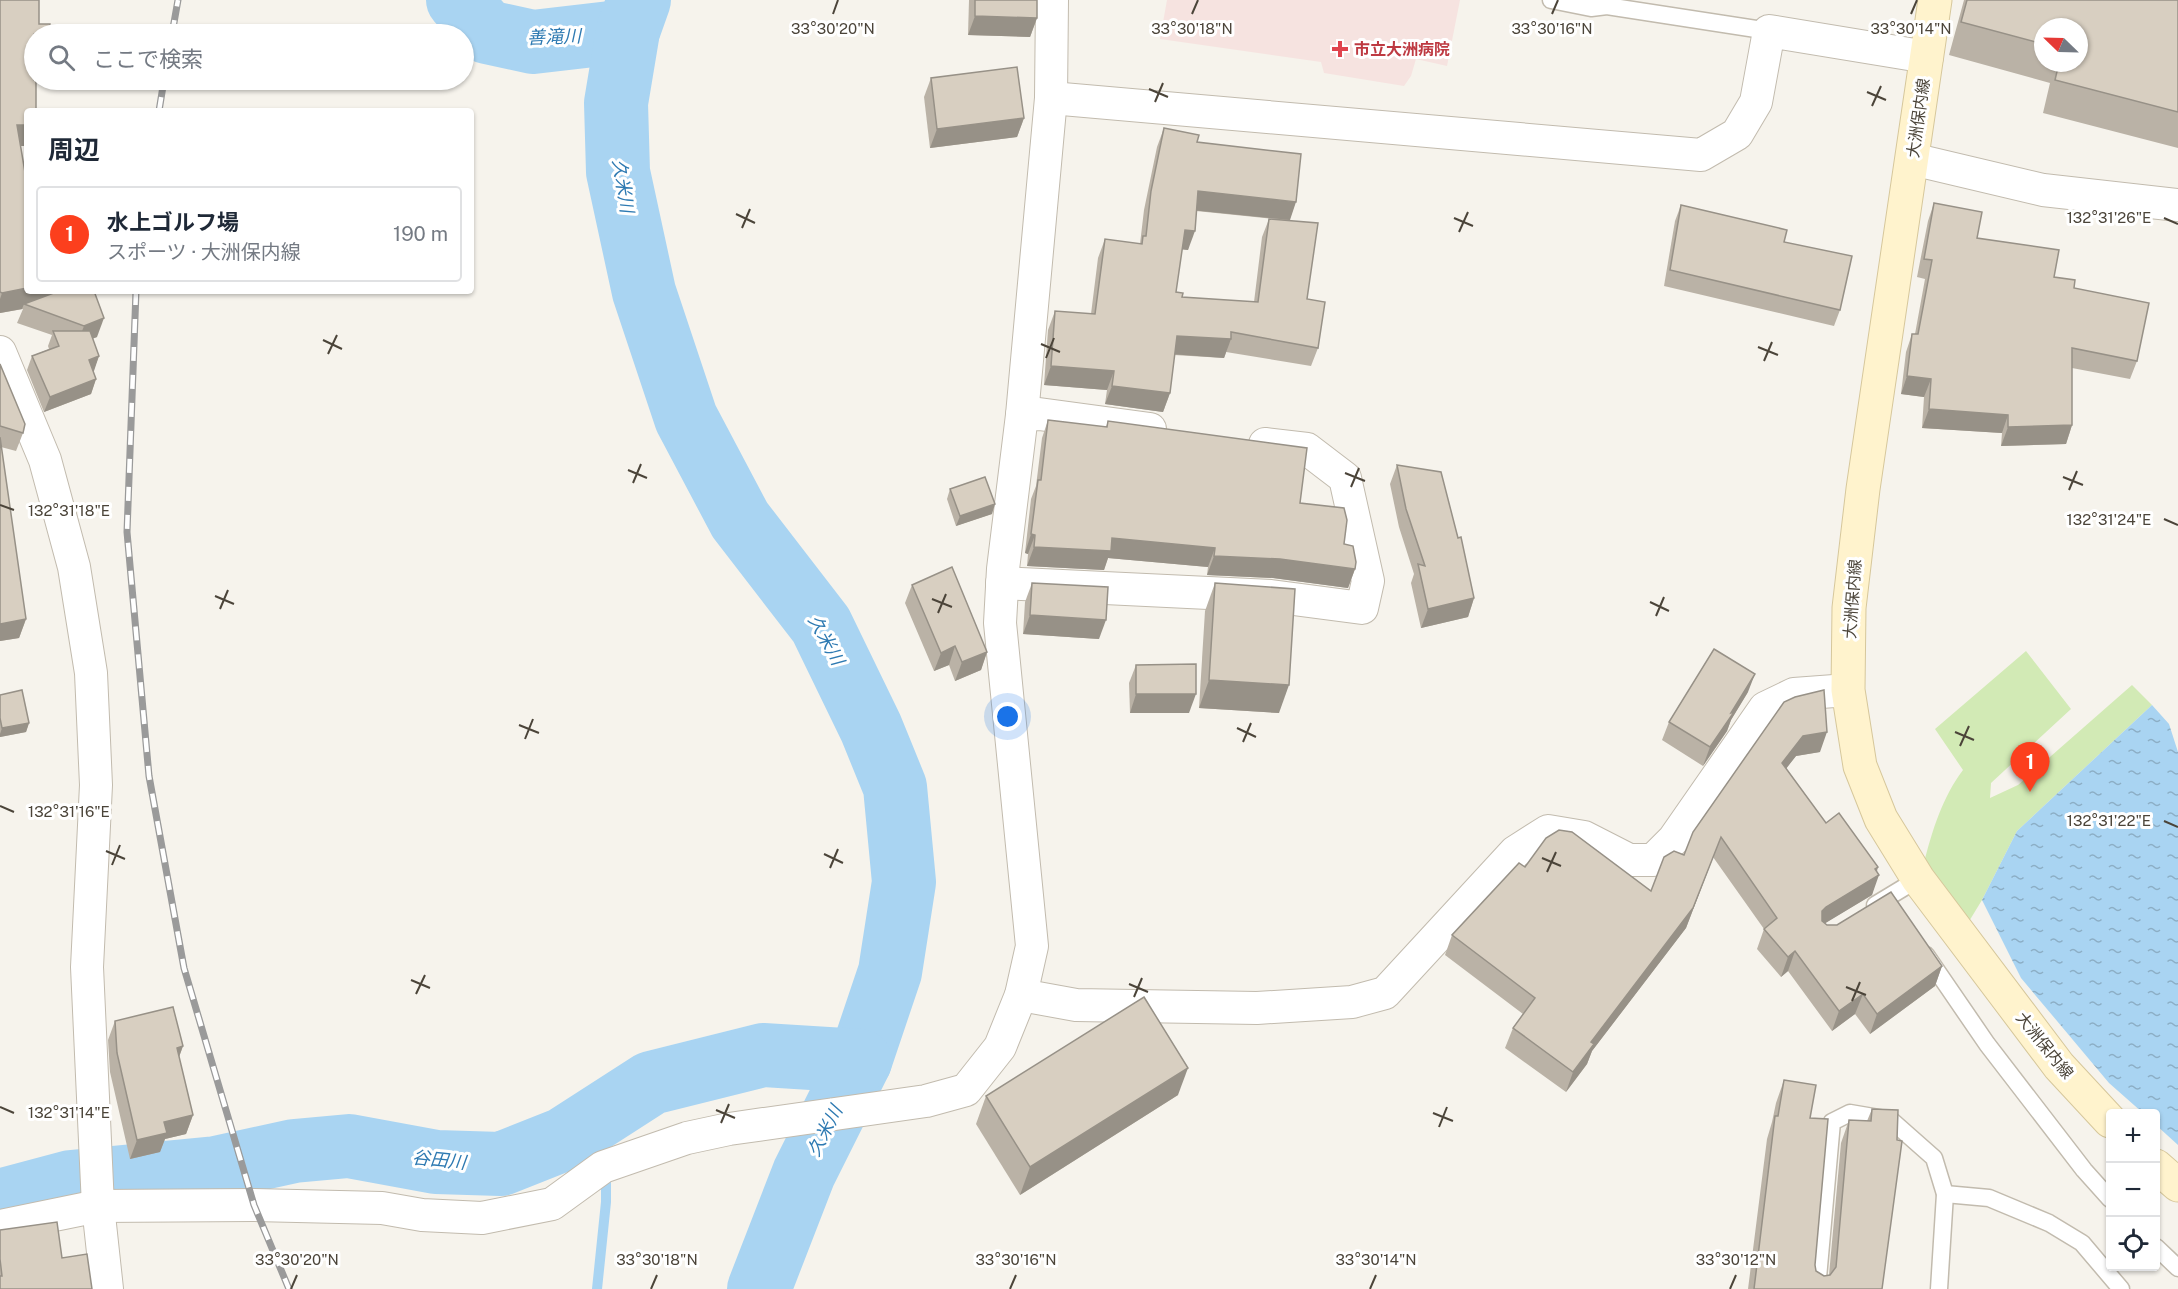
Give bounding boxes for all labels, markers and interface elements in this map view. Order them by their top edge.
north arrow [2034,18,2088,72]
text: 33°30'20"N [791,20,875,37]
text: 33°30'18"N [1151,20,1233,37]
text: 33°30'16"N [1511,20,1593,37]
text: 33°30'14"N [1870,20,1952,37]
search box [24,24,474,90]
water label: 善滝川 [527,25,583,48]
marker: 市立大洲病院 [1331,40,1349,58]
place label: 市立大洲病院 [1354,40,1450,59]
icon: search [45,41,78,74]
text: ここで検索 [93,46,203,72]
street label: 大洲保内線 [1904,77,1933,159]
text: 周辺 [48,134,100,165]
water label: 久米川 [609,158,638,216]
text: 水上ゴルフ場 [107,209,239,235]
text: 132°31'26"E [2067,209,2151,226]
text: 1 [65,222,74,246]
text: 190 m [393,222,448,246]
text: スポーツ · 大洲保内線 [107,240,301,264]
text: 132°31'18"E [28,502,110,519]
text: 132°31'24"E [2067,511,2151,528]
street label: 大洲保内線 [1840,558,1865,640]
water label: 久米川 [804,611,850,670]
your location [993,702,1022,731]
pin: 1 [2010,742,2050,792]
text: 132°31'16"E [28,803,110,820]
text: 132°31'22"E [2067,812,2151,829]
street label: 大洲保内線 [2012,1008,2077,1082]
water label: 久米川 [803,1100,847,1160]
text: 132°31'14"E [28,1104,110,1121]
map controls [2106,1109,2160,1271]
button: + [2106,1109,2160,1163]
water label: 谷田川 [411,1146,469,1173]
button: − [2106,1163,2160,1217]
button: locate [2106,1217,2160,1271]
text: 33°30'20"N [255,1251,339,1268]
text: 33°30'18"N [616,1251,698,1268]
text: 33°30'16"N [975,1251,1057,1268]
text: 33°30'14"N [1335,1251,1417,1268]
text: 33°30'12"N [1696,1251,1776,1268]

